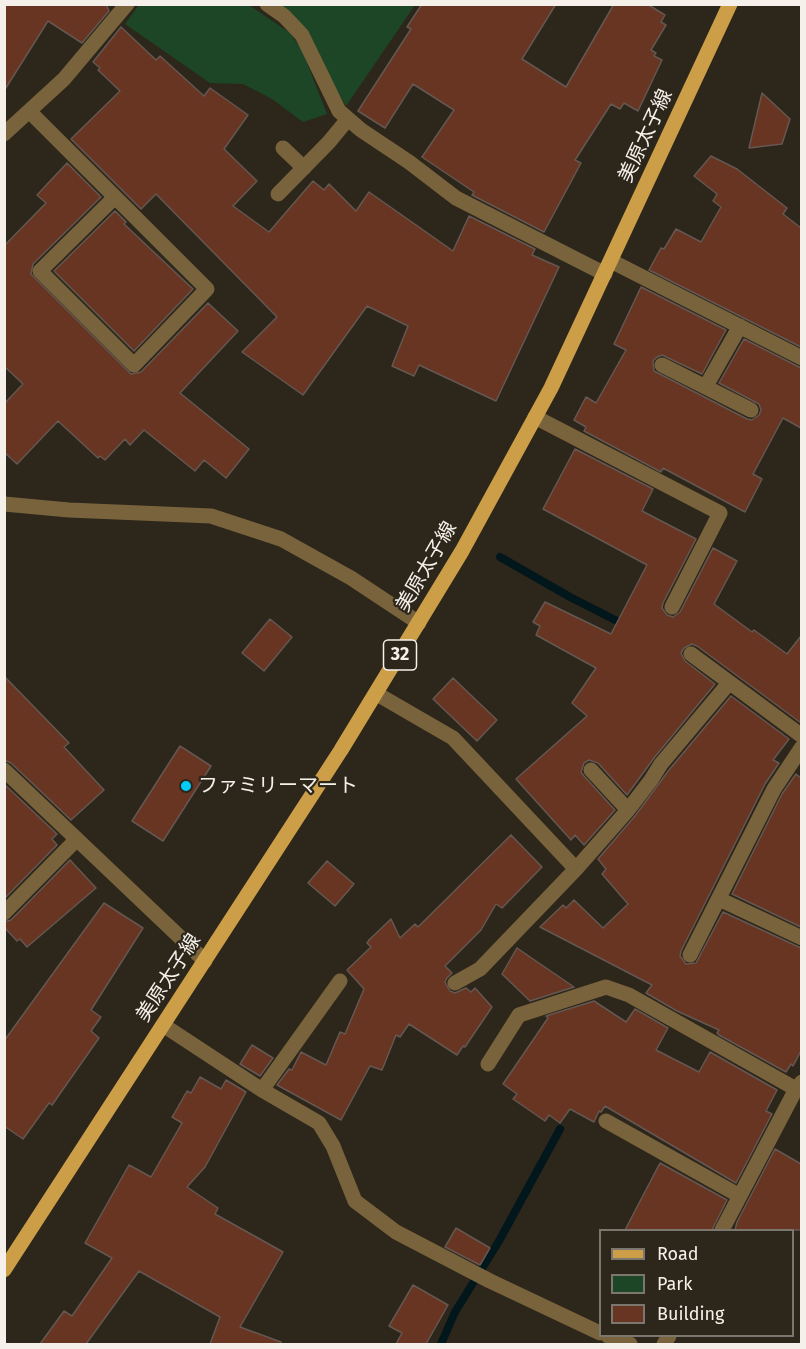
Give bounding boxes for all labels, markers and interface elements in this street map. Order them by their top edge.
street label: 美原太子線 [614,86,678,186]
street label: 美原太子線 [392,518,462,616]
road number: 32 [384,640,416,670]
place label: ファミリーマート [198,774,358,798]
marker: ファミリーマート [179,779,193,793]
street label: 美原太子線 [132,930,206,1026]
legend [599,1229,794,1337]
text: Road [657,1243,699,1265]
text: Park [657,1273,692,1295]
text: Building [657,1303,724,1325]

